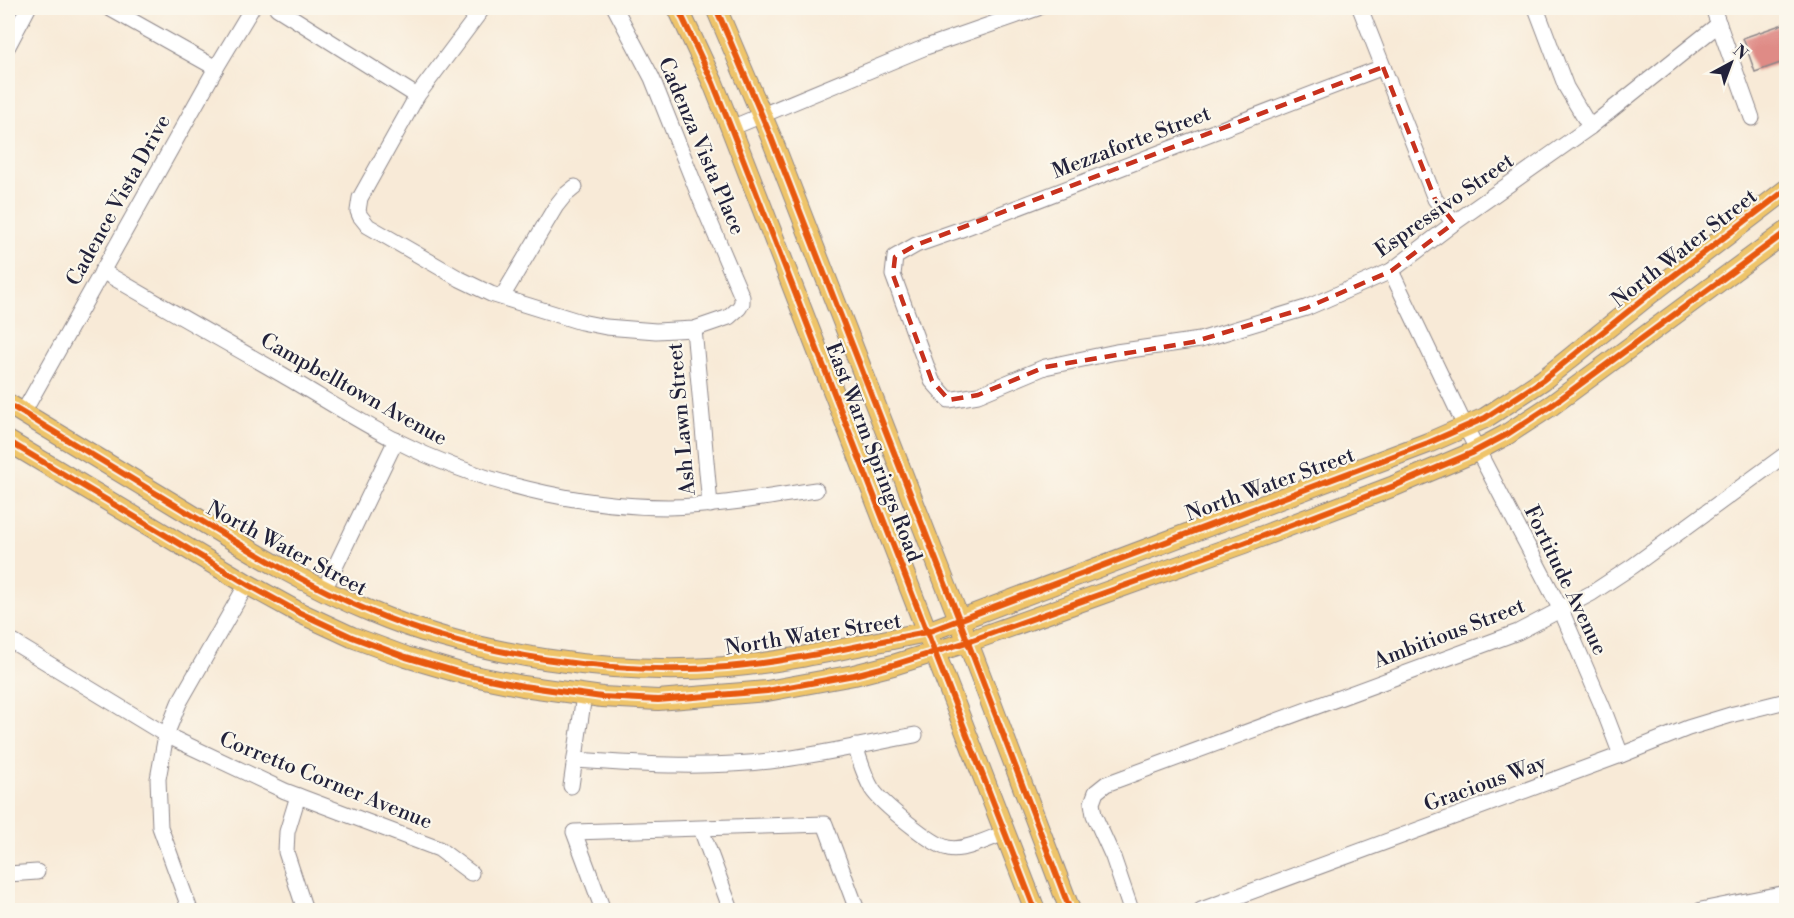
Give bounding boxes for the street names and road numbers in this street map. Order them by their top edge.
street label: Cadenza Vista Place [652,54,750,239]
street label: Mezzaforte Street [1048,101,1215,185]
street label: Cadence Vista Drive [61,110,177,291]
street label: Espressivo Street [1370,148,1520,263]
street label: North Water Street [1606,183,1763,314]
street label: Campbelltown Avenue [256,328,451,452]
street label: East Warm Springs Road [819,339,927,566]
street label: Ash Lawn Street [662,341,702,497]
street label: North Water Street [1182,442,1359,528]
street label: North Water Street [202,496,372,602]
street label: Fortitude Avenue [1518,501,1613,660]
street label: Ambitious Street [1369,593,1529,675]
street label: North Water Street [723,608,904,662]
street label: Corretto Corner Avenue [215,726,436,836]
street label: Gracious Way [1421,750,1551,818]

